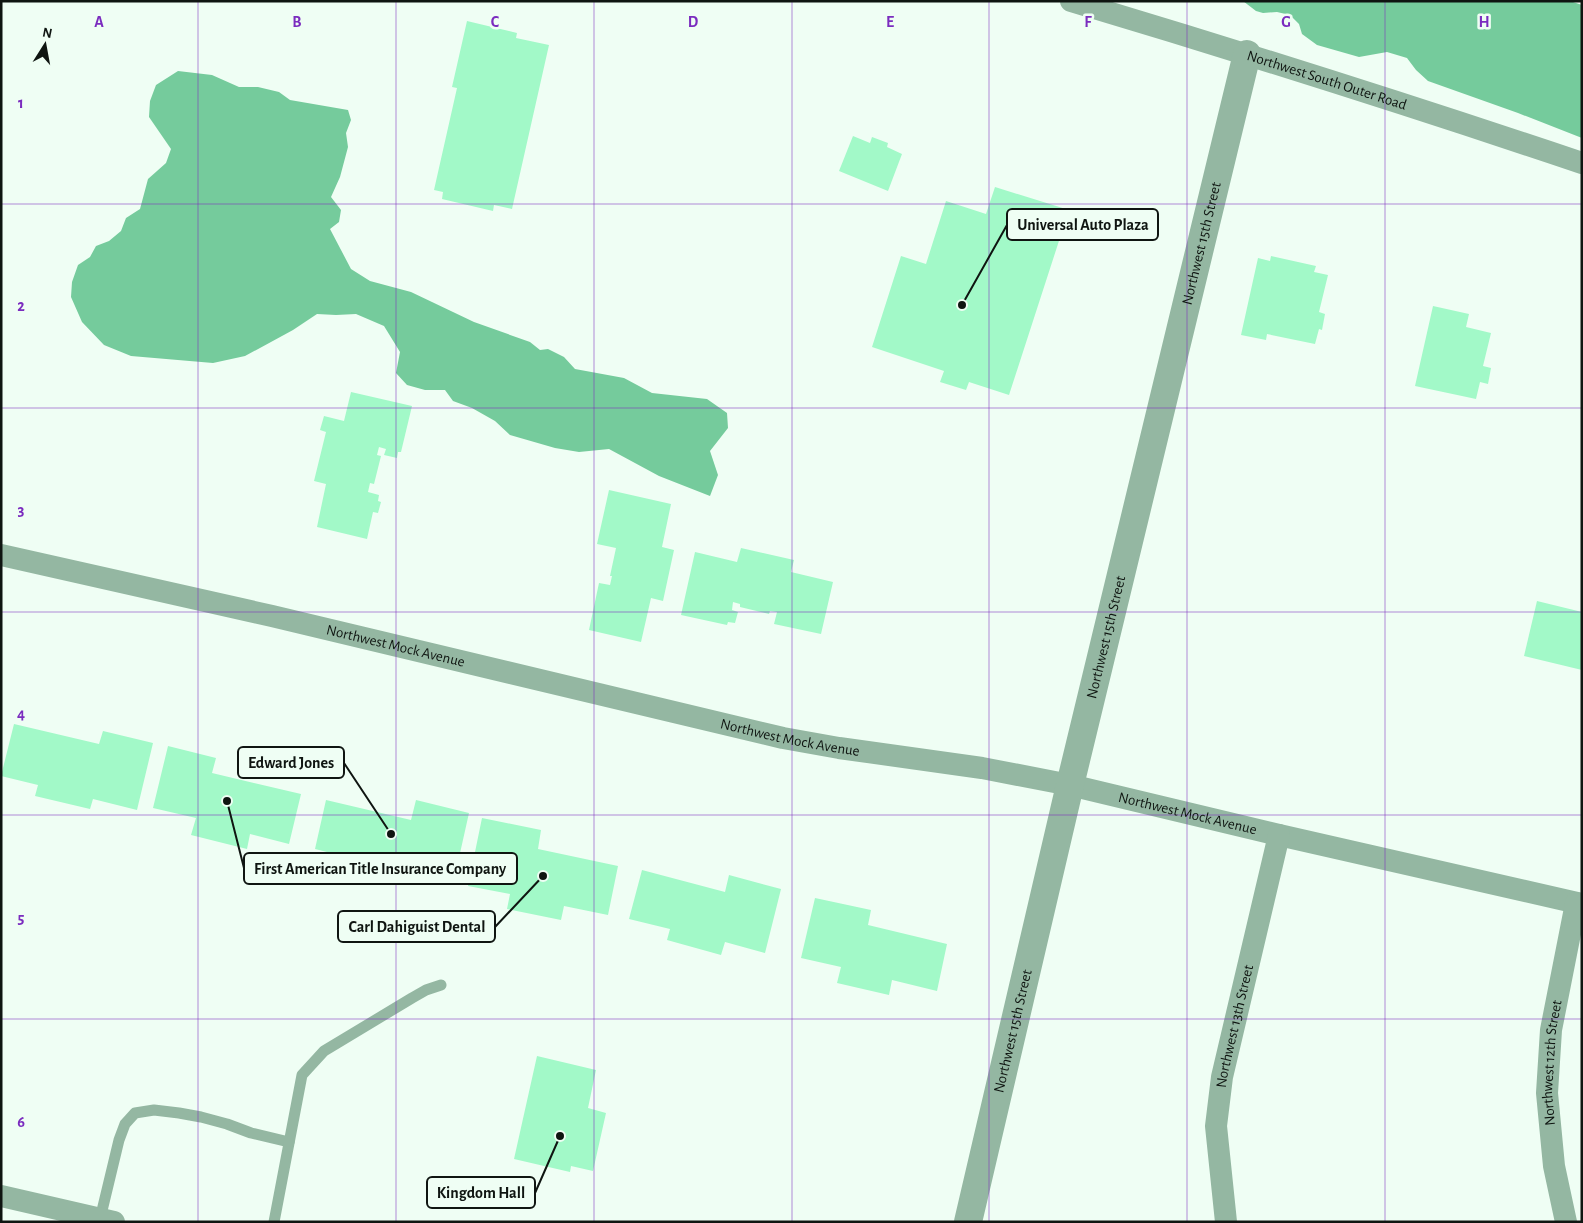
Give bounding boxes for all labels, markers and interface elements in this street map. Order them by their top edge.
text: A [94,14,104,30]
text: B [292,14,302,30]
text: C [491,14,500,30]
text: D [688,14,699,30]
text: E [886,14,894,30]
text: F [1084,14,1092,30]
text: G [1281,14,1291,30]
text: H [1478,14,1490,30]
north arrow [20,20,70,70]
text: N [41,25,53,41]
street label: Northwest South Outer Road [1245,48,1409,112]
text: 1 [18,95,24,111]
street label: Northwest 15th Street [1179,180,1223,306]
callout: Universal Auto Plaza [1007,209,1158,240]
text: Universal Auto Plaza [1017,217,1149,233]
text: 2 [17,298,25,314]
text: 3 [18,502,25,518]
street label: Northwest 15th Street [1084,574,1128,700]
street label: Northwest Mock Avenue [325,622,467,669]
text: 4 [17,706,25,722]
street label: Northwest Mock Avenue [719,716,861,758]
callout: Edward Jones [238,747,344,778]
text: Edward Jones [248,755,334,771]
street label: Northwest Mock Avenue [1117,789,1258,837]
callout: First American Title Insurance Company [244,853,517,884]
text: First American Title Insurance Company [254,861,507,878]
text: 5 [18,910,25,926]
callout: Carl Dahiguist Dental [338,911,495,942]
text: Carl Dahiguist Dental [349,919,485,935]
street label: Northwest 13th Street [1213,963,1256,1089]
street label: Northwest 15th Street [991,968,1034,1094]
street label: Northwest 12th Street [1539,998,1564,1126]
text: 6 [17,1114,25,1130]
callout: Kingdom Hall [427,1177,535,1208]
text: Kingdom Hall [437,1185,525,1201]

